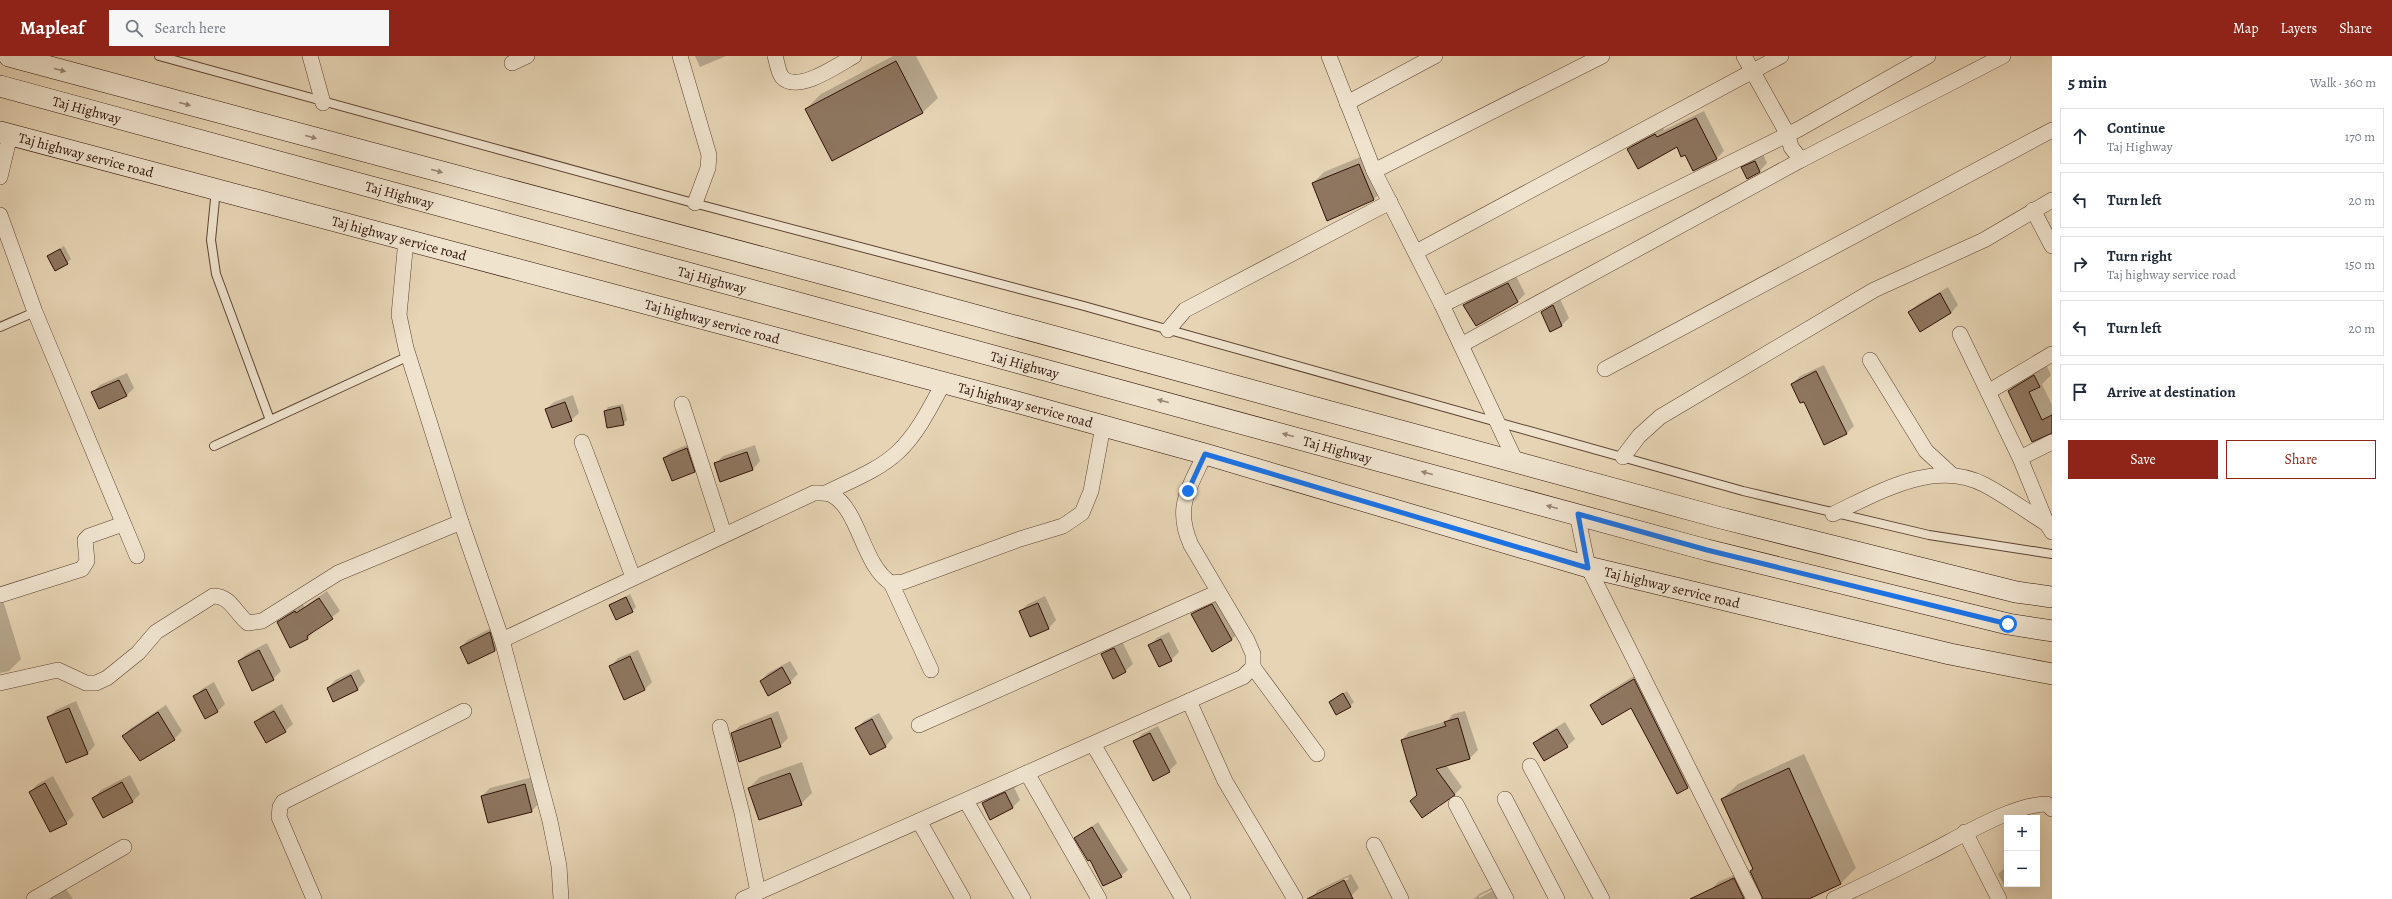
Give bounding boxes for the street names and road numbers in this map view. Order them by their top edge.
street label: Taj Highway [50,91,124,128]
street label: Taj highway service road [16,128,156,182]
street label: Taj Highway [363,176,437,213]
street label: Taj highway service road [329,211,469,265]
street label: Taj Highway [676,261,749,298]
street label: Taj highway service road [643,294,782,348]
street label: Taj Highway [988,346,1062,383]
street label: Taj highway service road [956,377,1095,432]
street label: Taj Highway [1301,431,1375,468]
street label: Taj highway service road [1602,562,1742,613]

